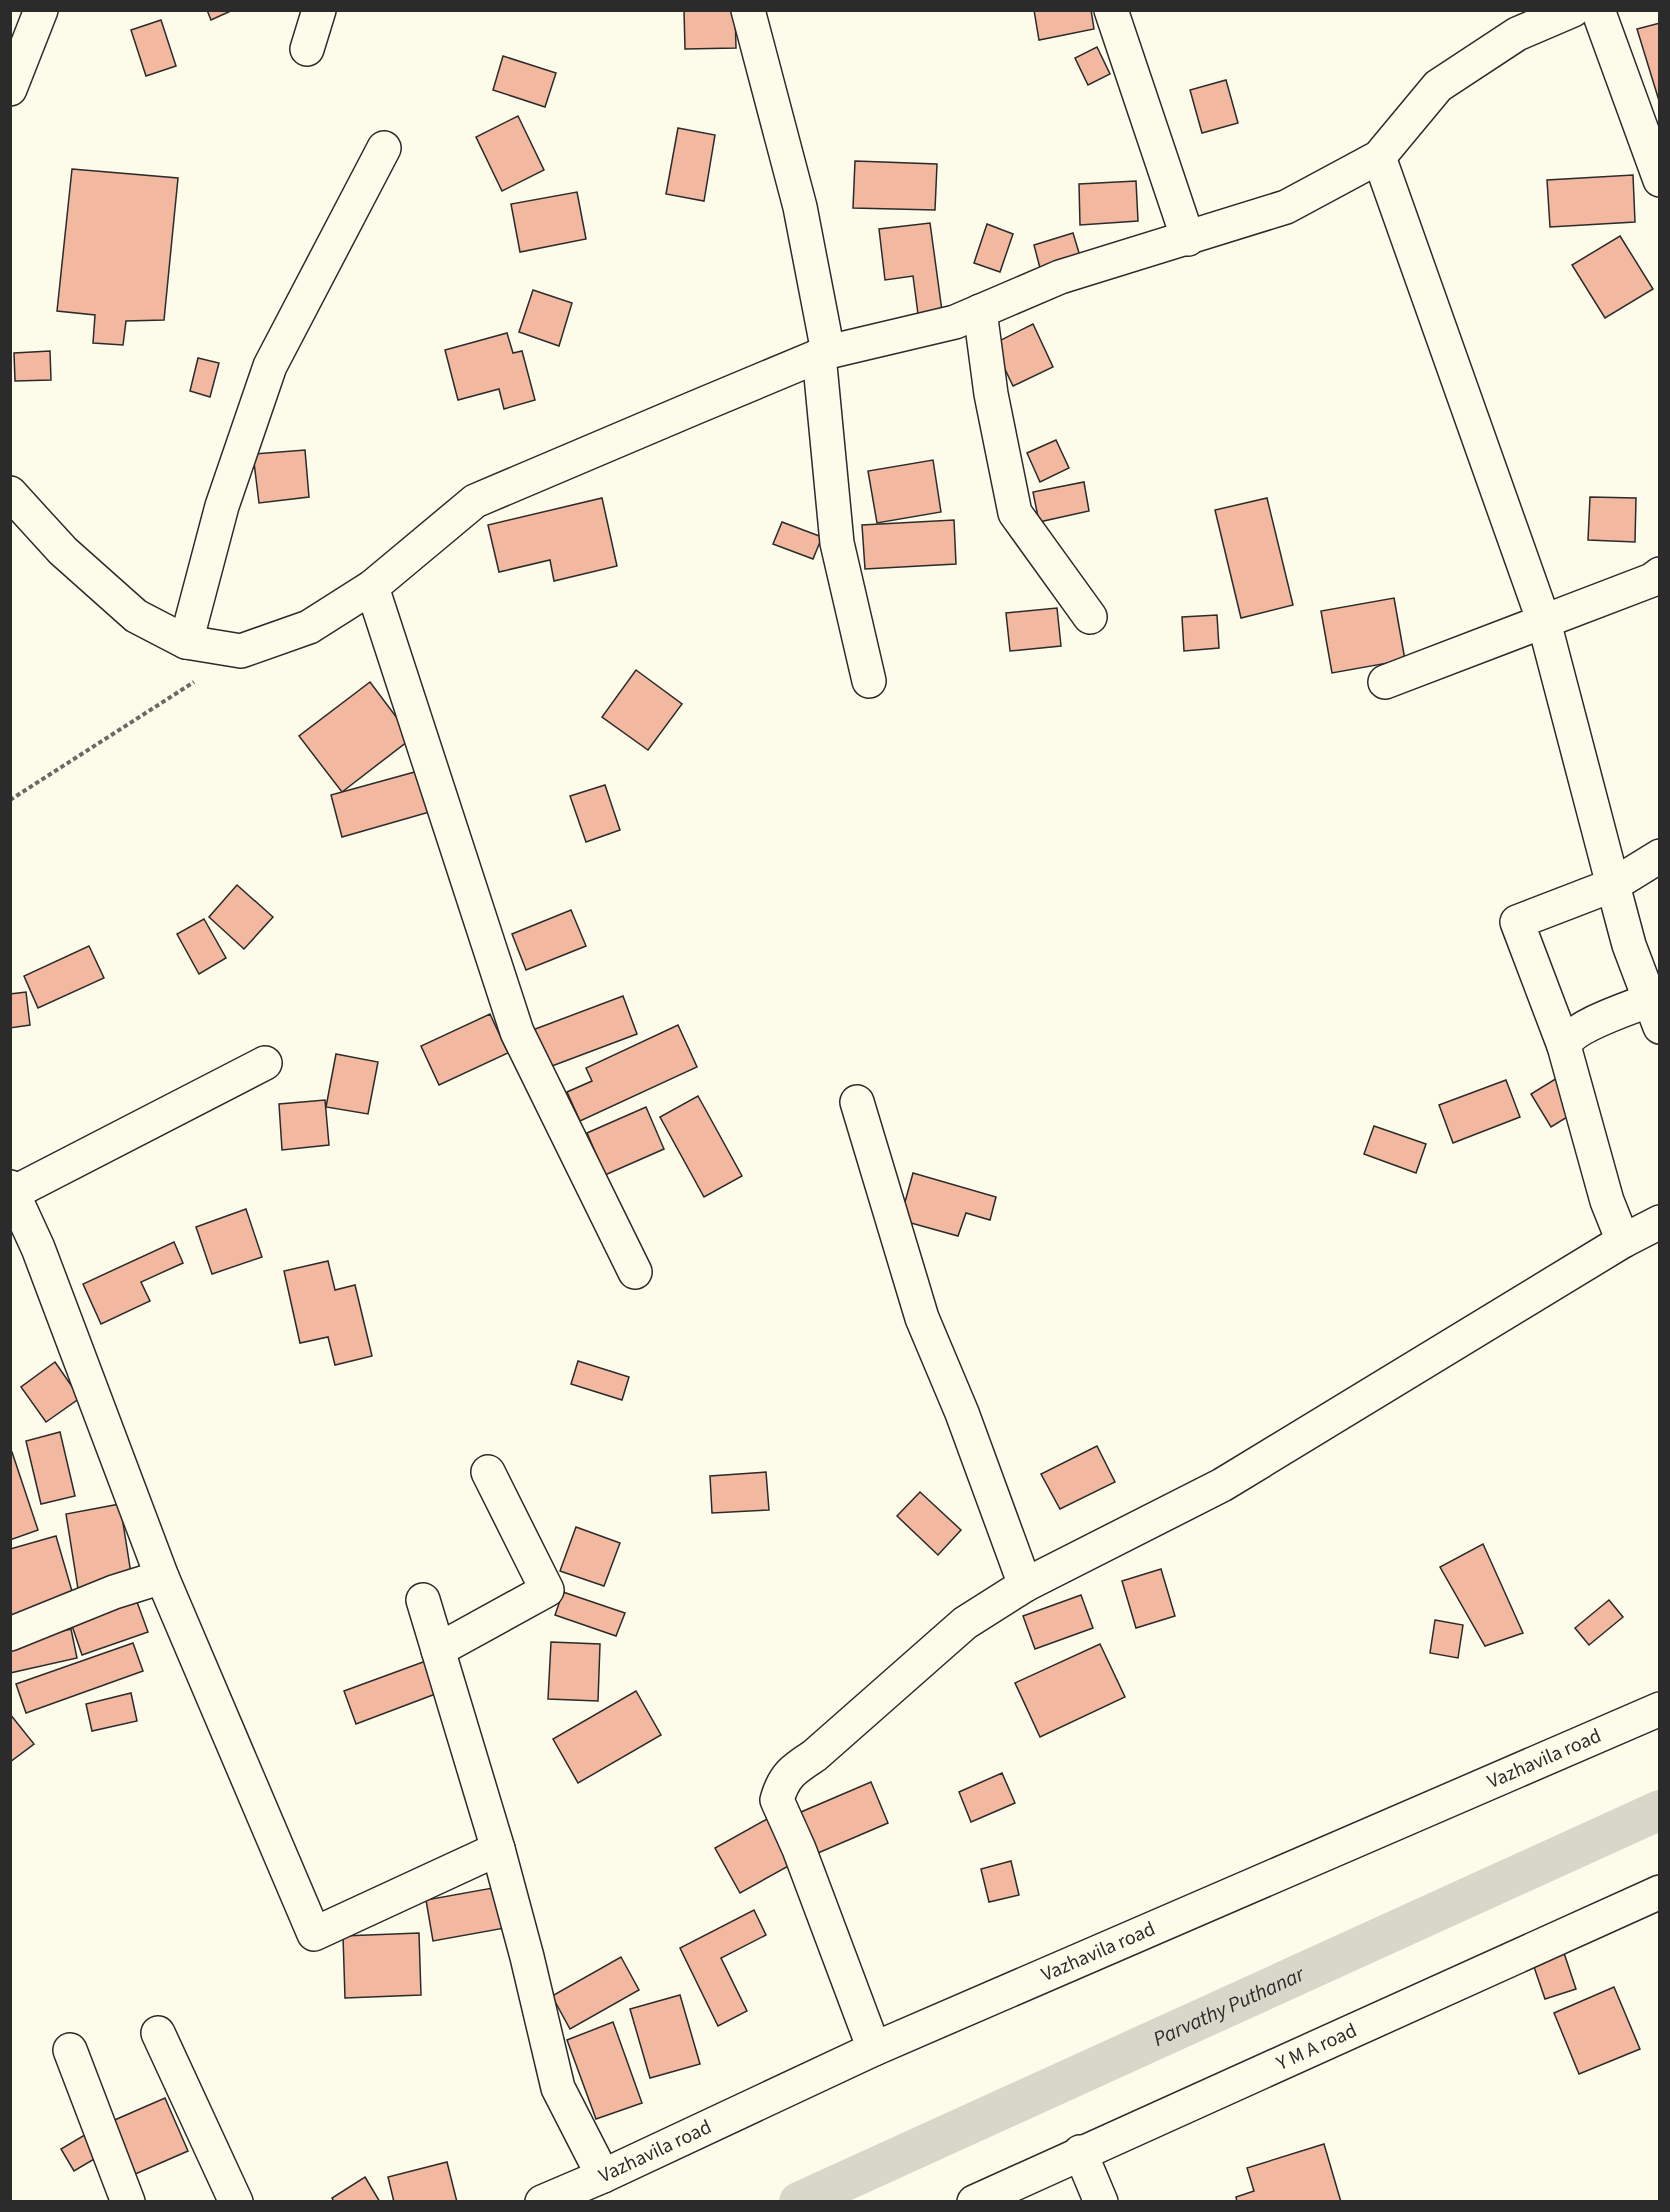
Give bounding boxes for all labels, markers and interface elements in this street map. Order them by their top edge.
street label: Vazhavila road [1483,1722,1606,1796]
street label: Vazhavila road [1037,1915,1160,1989]
water label: Parvathy Puthanar [1148,1959,1310,2054]
street label: Y M A road [1271,2017,1361,2078]
street label: Vazhavila road [594,2113,716,2190]

